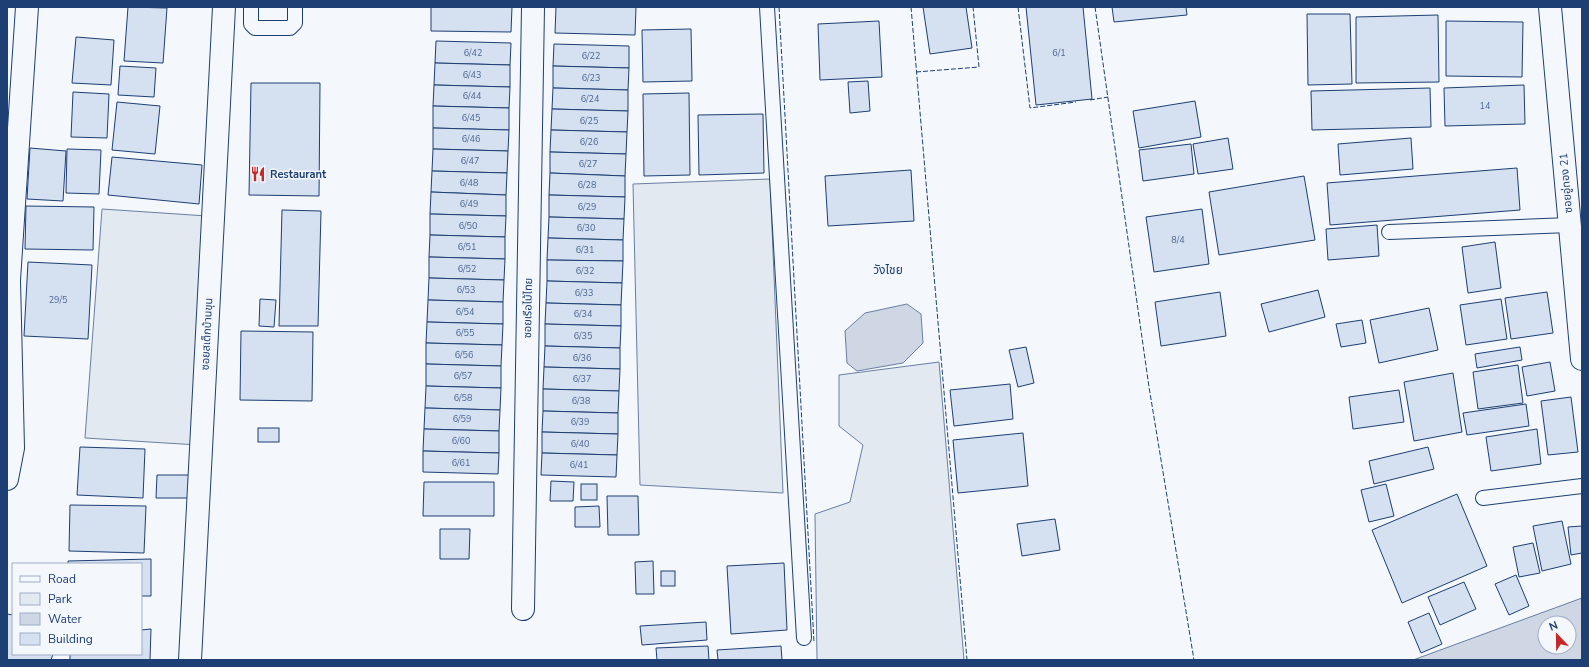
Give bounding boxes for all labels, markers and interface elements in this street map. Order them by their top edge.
house number: 6/42 [464,47,482,59]
house number: 6/1 [1052,47,1066,59]
house number: 6/22 [582,50,600,62]
house number: 6/43 [463,69,481,81]
house number: 6/23 [582,72,600,84]
house number: 6/44 [463,90,482,102]
house number: 6/24 [581,93,600,105]
house number: 14 [1480,100,1491,112]
house number: 6/45 [462,112,480,124]
house number: 6/25 [580,115,598,127]
house number: 6/46 [462,133,480,145]
house number: 6/26 [580,136,598,148]
street label: ซอยอู่ทอง 21 [1556,152,1576,214]
house number: 6/47 [461,155,479,167]
house number: 6/27 [579,158,597,170]
restaurant icon: Restaurant [249,165,267,183]
place label: Restaurant [270,167,327,182]
house number: 6/48 [460,177,478,189]
house number: 6/28 [578,179,596,191]
house number: 6/49 [460,198,478,210]
house number: 6/29 [578,201,596,213]
house number: 6/50 [459,220,477,232]
house number: 6/30 [577,222,595,234]
house number: 8/4 [1171,234,1185,246]
house number: 6/51 [458,241,476,253]
house number: 6/31 [576,244,594,256]
district label: วังไชย [873,262,903,278]
house number: 6/52 [458,263,476,275]
house number: 6/32 [576,265,594,277]
street label: ซอยเรือไม้ไทย [520,278,536,338]
house number: 6/53 [457,284,475,296]
house number: 6/33 [575,287,593,299]
house number: 29/5 [49,294,67,306]
street label: ซอยสเต็กบ้านขุน [198,297,216,371]
house number: 6/54 [456,306,475,318]
house number: 6/34 [574,308,593,320]
house number: 6/55 [456,327,474,339]
house number: 6/35 [574,330,592,342]
house number: 6/56 [455,349,473,361]
house number: 6/36 [573,352,591,364]
house number: 6/57 [454,370,472,382]
house number: 6/37 [573,373,591,385]
house number: 6/58 [454,392,472,404]
house number: 6/38 [572,395,590,407]
house number: 6/59 [453,413,471,425]
house number: 6/39 [571,416,589,428]
house number: 6/60 [452,435,470,447]
house number: 6/40 [571,438,589,450]
house number: 6/61 [452,457,470,469]
house number: 6/41 [570,459,588,471]
legend [12,563,142,655]
text: Road [48,571,76,587]
text: Park [48,591,73,607]
text: Water [48,611,82,627]
north arrow [1537,615,1577,655]
text: N [1547,618,1560,635]
text: Building [48,631,93,647]

